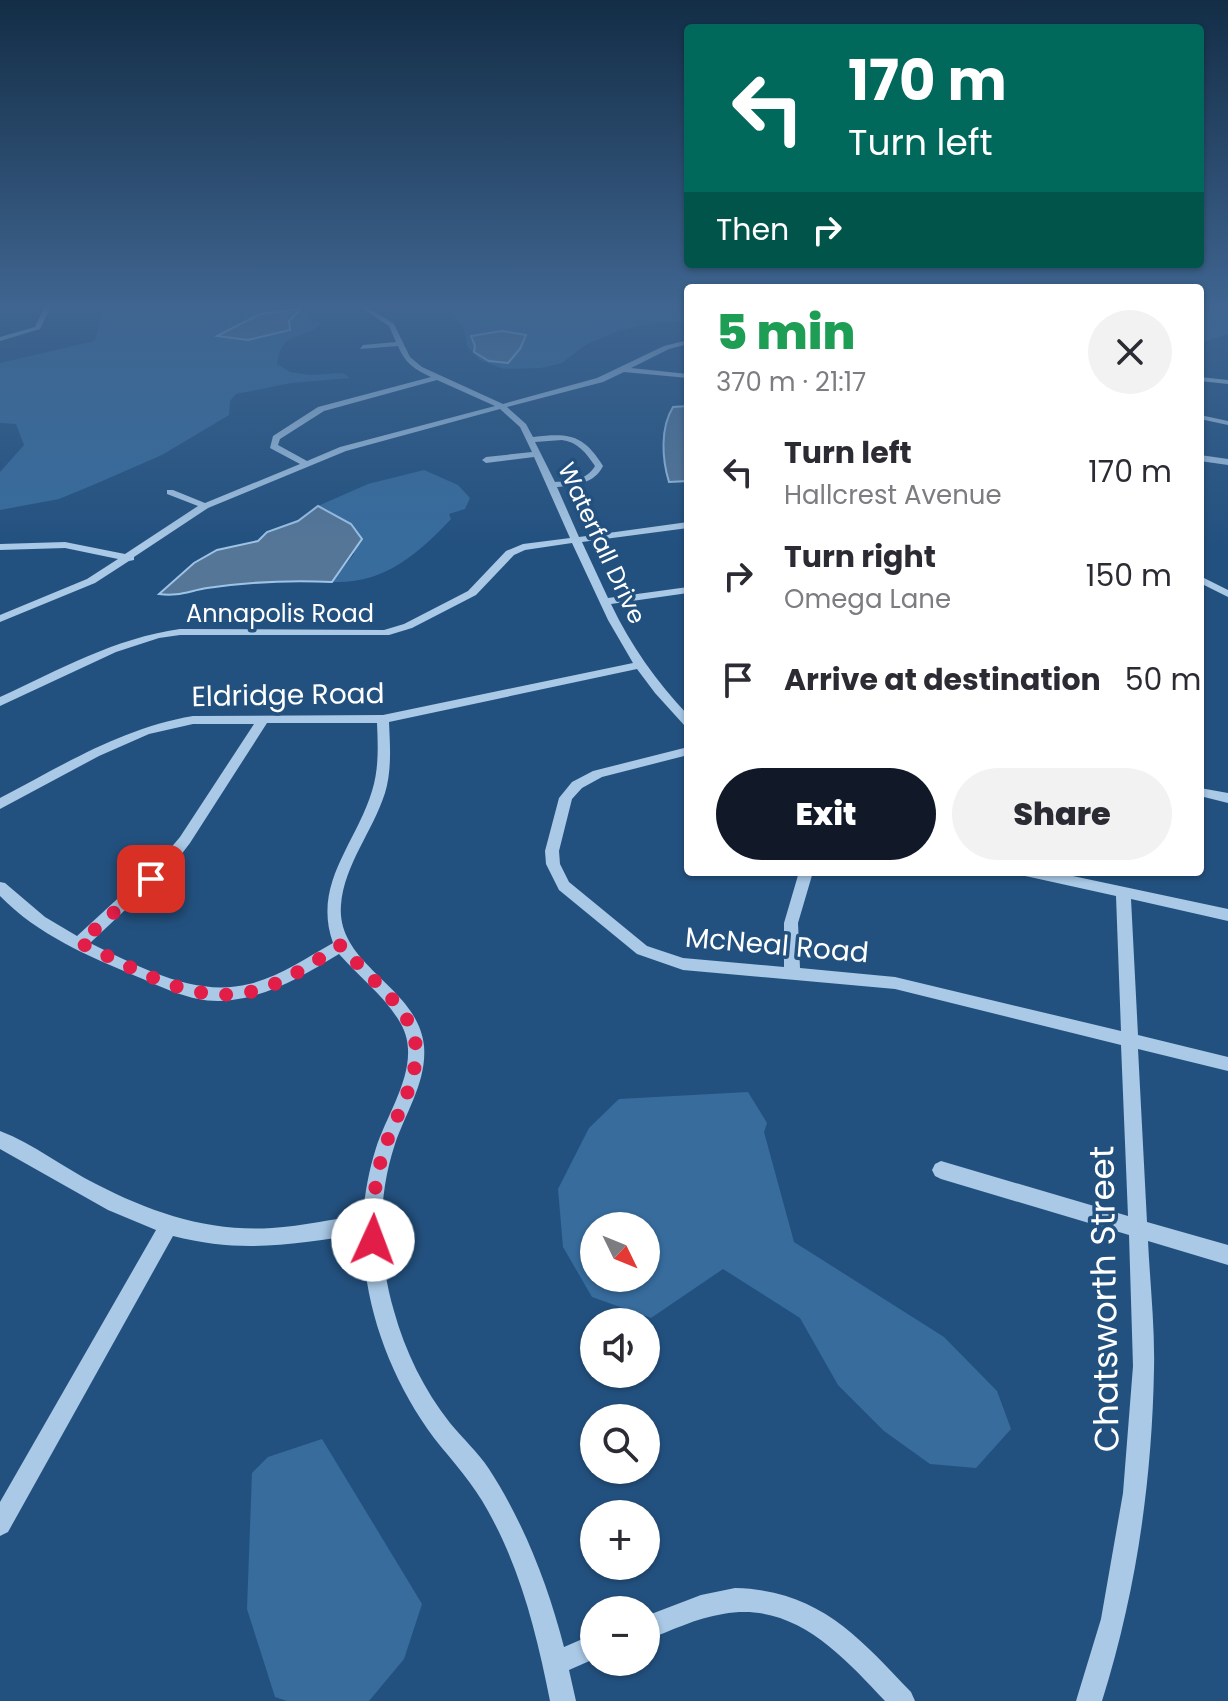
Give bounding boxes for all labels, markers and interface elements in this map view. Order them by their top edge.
text: 170 m [848,41,1007,120]
icon: left [716,56,820,160]
text: Turn left [848,117,993,168]
text: Then [716,208,789,251]
icon: right [805,208,849,252]
text: 5 min [716,299,856,366]
button: close [1088,310,1172,394]
text: 370 m · 21:17 [716,364,866,400]
text: Turn left [784,431,912,474]
icon: left [716,450,760,494]
text: 170 m [1088,450,1172,493]
street label: Waterfall Drive [550,457,654,629]
text: Hallcrest Avenue [784,477,1002,513]
text: Turn right [784,535,936,578]
icon: right [716,554,760,598]
text: 150 m [1086,554,1172,597]
text: Omega Lane [784,581,951,617]
street label: Annapolis Road [186,597,374,630]
icon: arrive [716,658,760,702]
text: Arrive at destination [784,658,1101,701]
text: 50 m [1125,658,1201,701]
street label: Eldridge Road [191,674,385,716]
button: Exit [716,768,936,860]
button: Share [952,768,1172,860]
pin [117,845,185,913]
icon: arrive [129,857,173,901]
street label: McNeal Road [684,918,870,972]
street label: Chatsworth Street [1077,1145,1131,1453]
position arrow [331,1198,415,1282]
north arrow [580,1212,660,1292]
map controls [580,1212,660,1676]
button: sound [580,1308,660,1388]
button: search [580,1404,660,1484]
button: + [580,1500,660,1580]
button: − [580,1596,660,1676]

